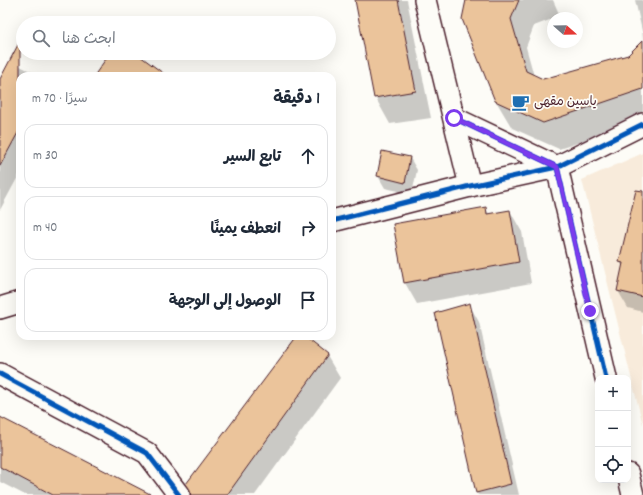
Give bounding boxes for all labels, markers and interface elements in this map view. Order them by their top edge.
north arrow [547,12,583,48]
search box [16,16,336,60]
icon: search [30,27,52,49]
text: ابحث هنا [62,29,116,51]
text: 1 دقيقة [273,88,320,112]
text: سيرًا · 70 m [32,90,88,109]
cafe icon: ياسين مقهى [511,92,531,112]
place label: ياسين مقهى [534,93,597,112]
route start [445,109,463,127]
icon: ahead [297,145,319,167]
text: 30 m [33,147,58,166]
text: تابع السير [224,147,281,169]
icon: right [297,217,319,239]
text: 40 m [33,219,57,238]
text: انعطف يمينًا [211,219,281,241]
icon: arrive [297,289,319,311]
text: الوصول إلى الوجهة [169,291,281,313]
route end [581,302,599,320]
map controls [595,375,631,483]
button: + [595,375,631,411]
button: − [595,411,631,447]
button: locate [595,447,631,483]

